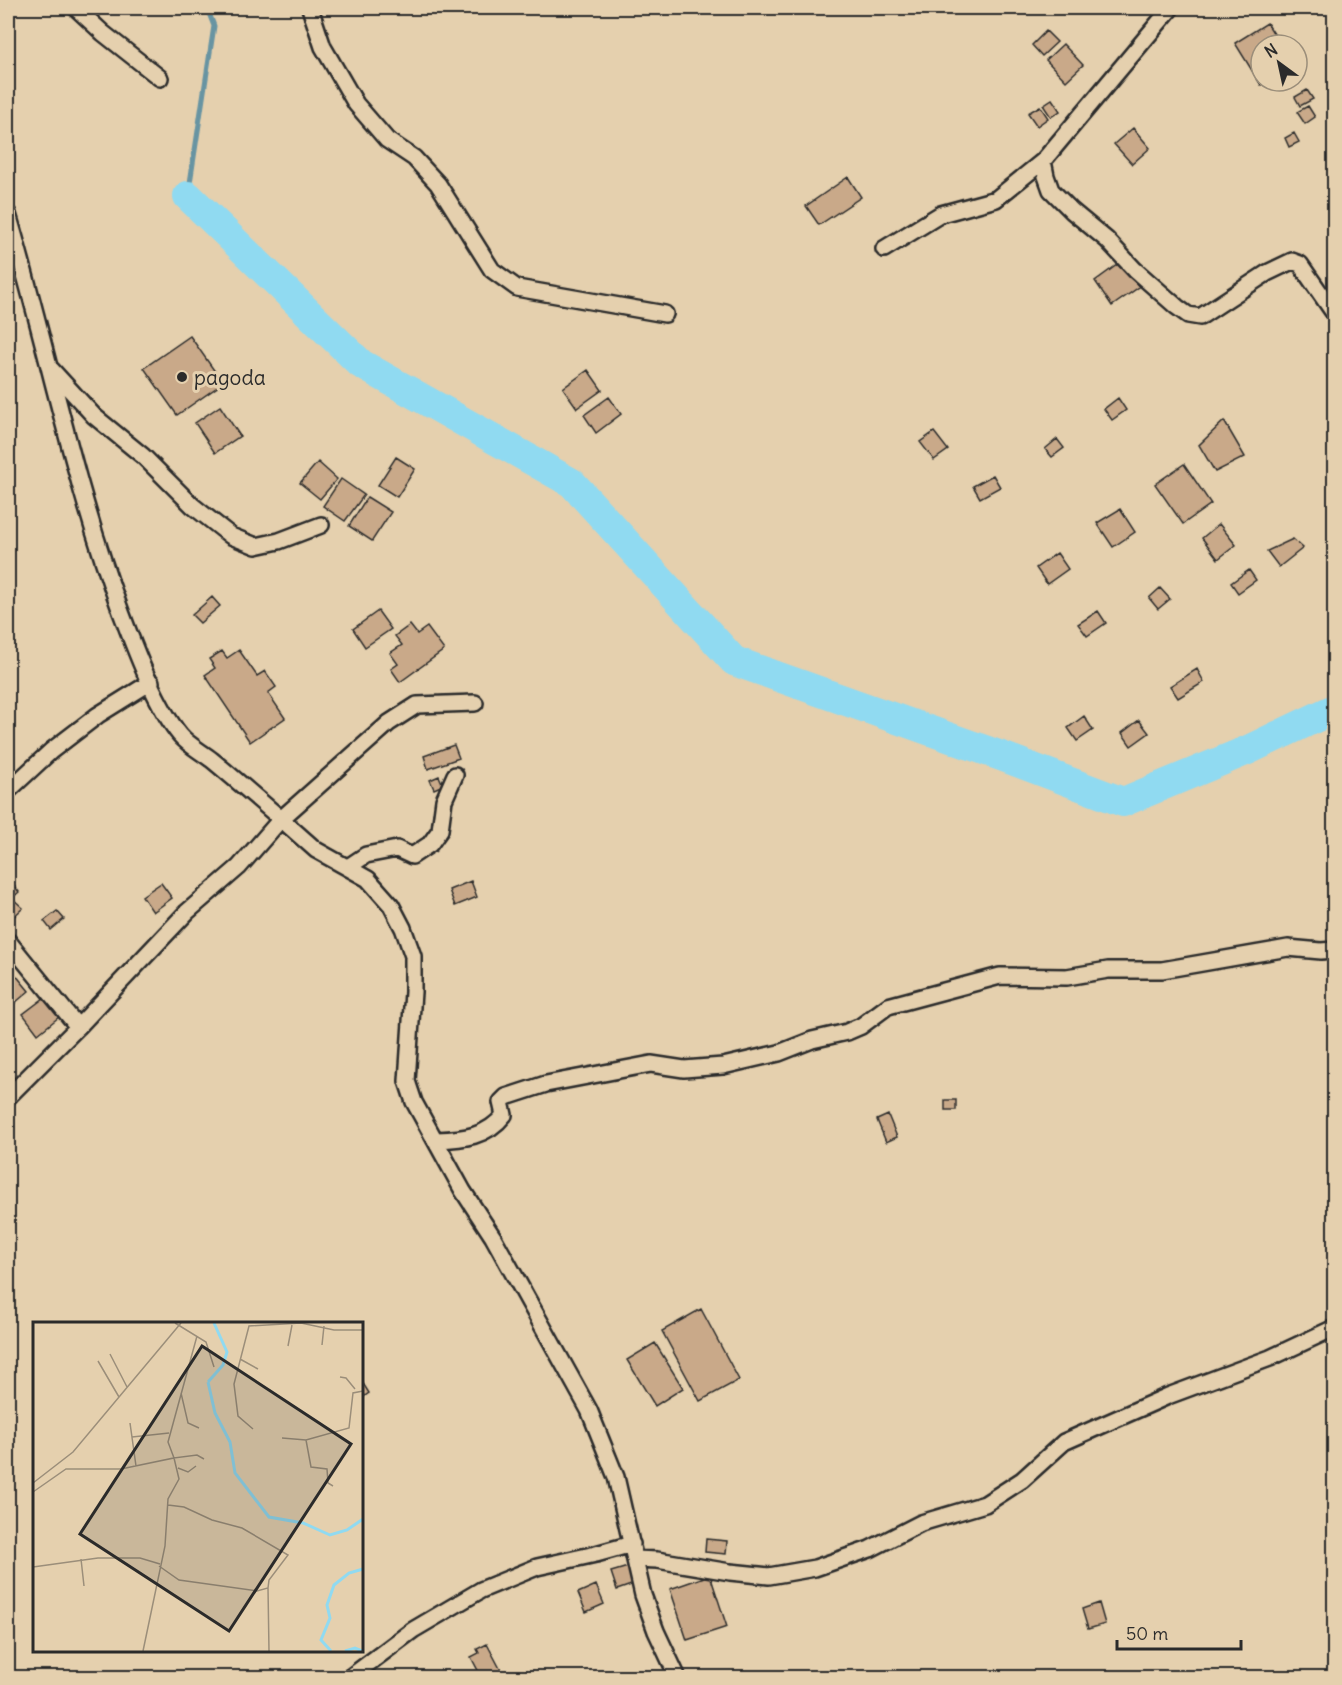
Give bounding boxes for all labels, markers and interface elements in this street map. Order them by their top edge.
north arrow [1249,33,1309,93]
text: N [1261,39,1281,62]
place label: pagoda [194,364,266,391]
marker: pagoda [175,370,189,384]
inset map [33,1322,363,1652]
scale bar [1117,1613,1242,1651]
text: 50 m [1126,1622,1168,1645]

